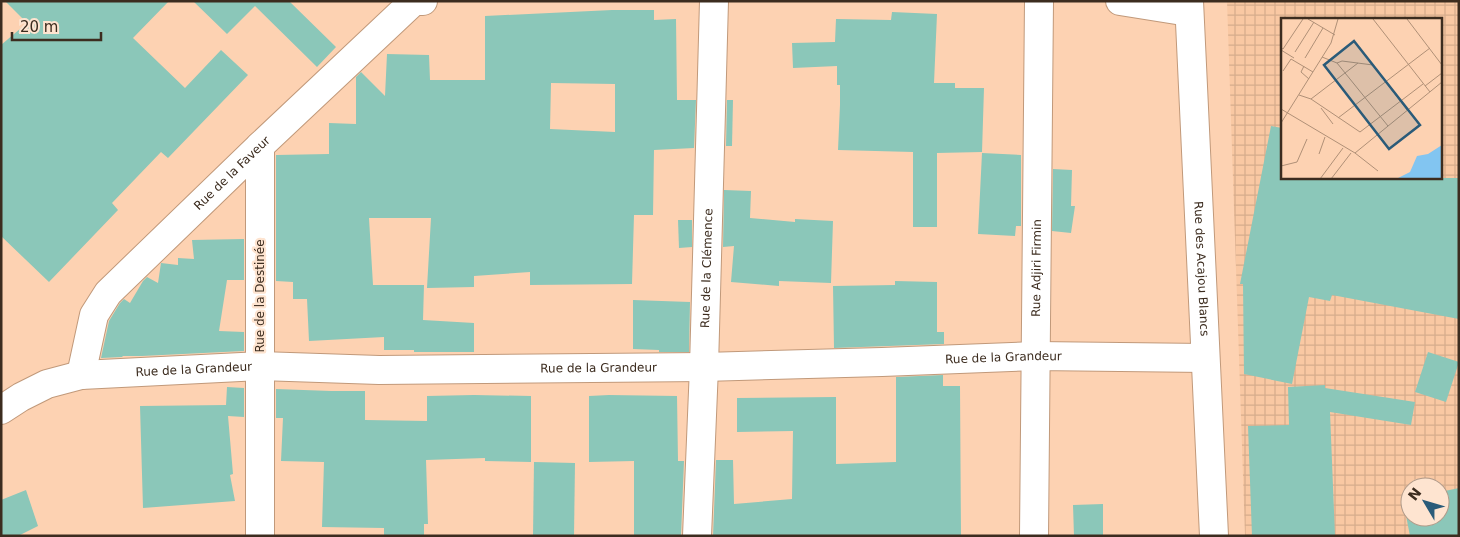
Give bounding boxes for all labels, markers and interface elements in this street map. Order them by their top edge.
scale bar [12,10,101,42]
text: 20 m [20,18,58,36]
inset map [1281,18,1442,179]
street label: Rue de la Faveur [191,133,273,213]
street label: Rue des Acajou Blancs [1191,201,1212,337]
street label: Rue de la Clémence [698,208,715,328]
street label: Rue Adjiri Firmin [1029,219,1044,317]
street label: Rue de la Destinée [253,239,267,353]
street label: Rue de la Grandeur [945,349,1062,367]
street label: Rue de la Grandeur [135,359,253,379]
street label: Rue de la Grandeur [540,360,657,376]
north arrow [1400,477,1450,527]
text: N [1405,484,1425,504]

